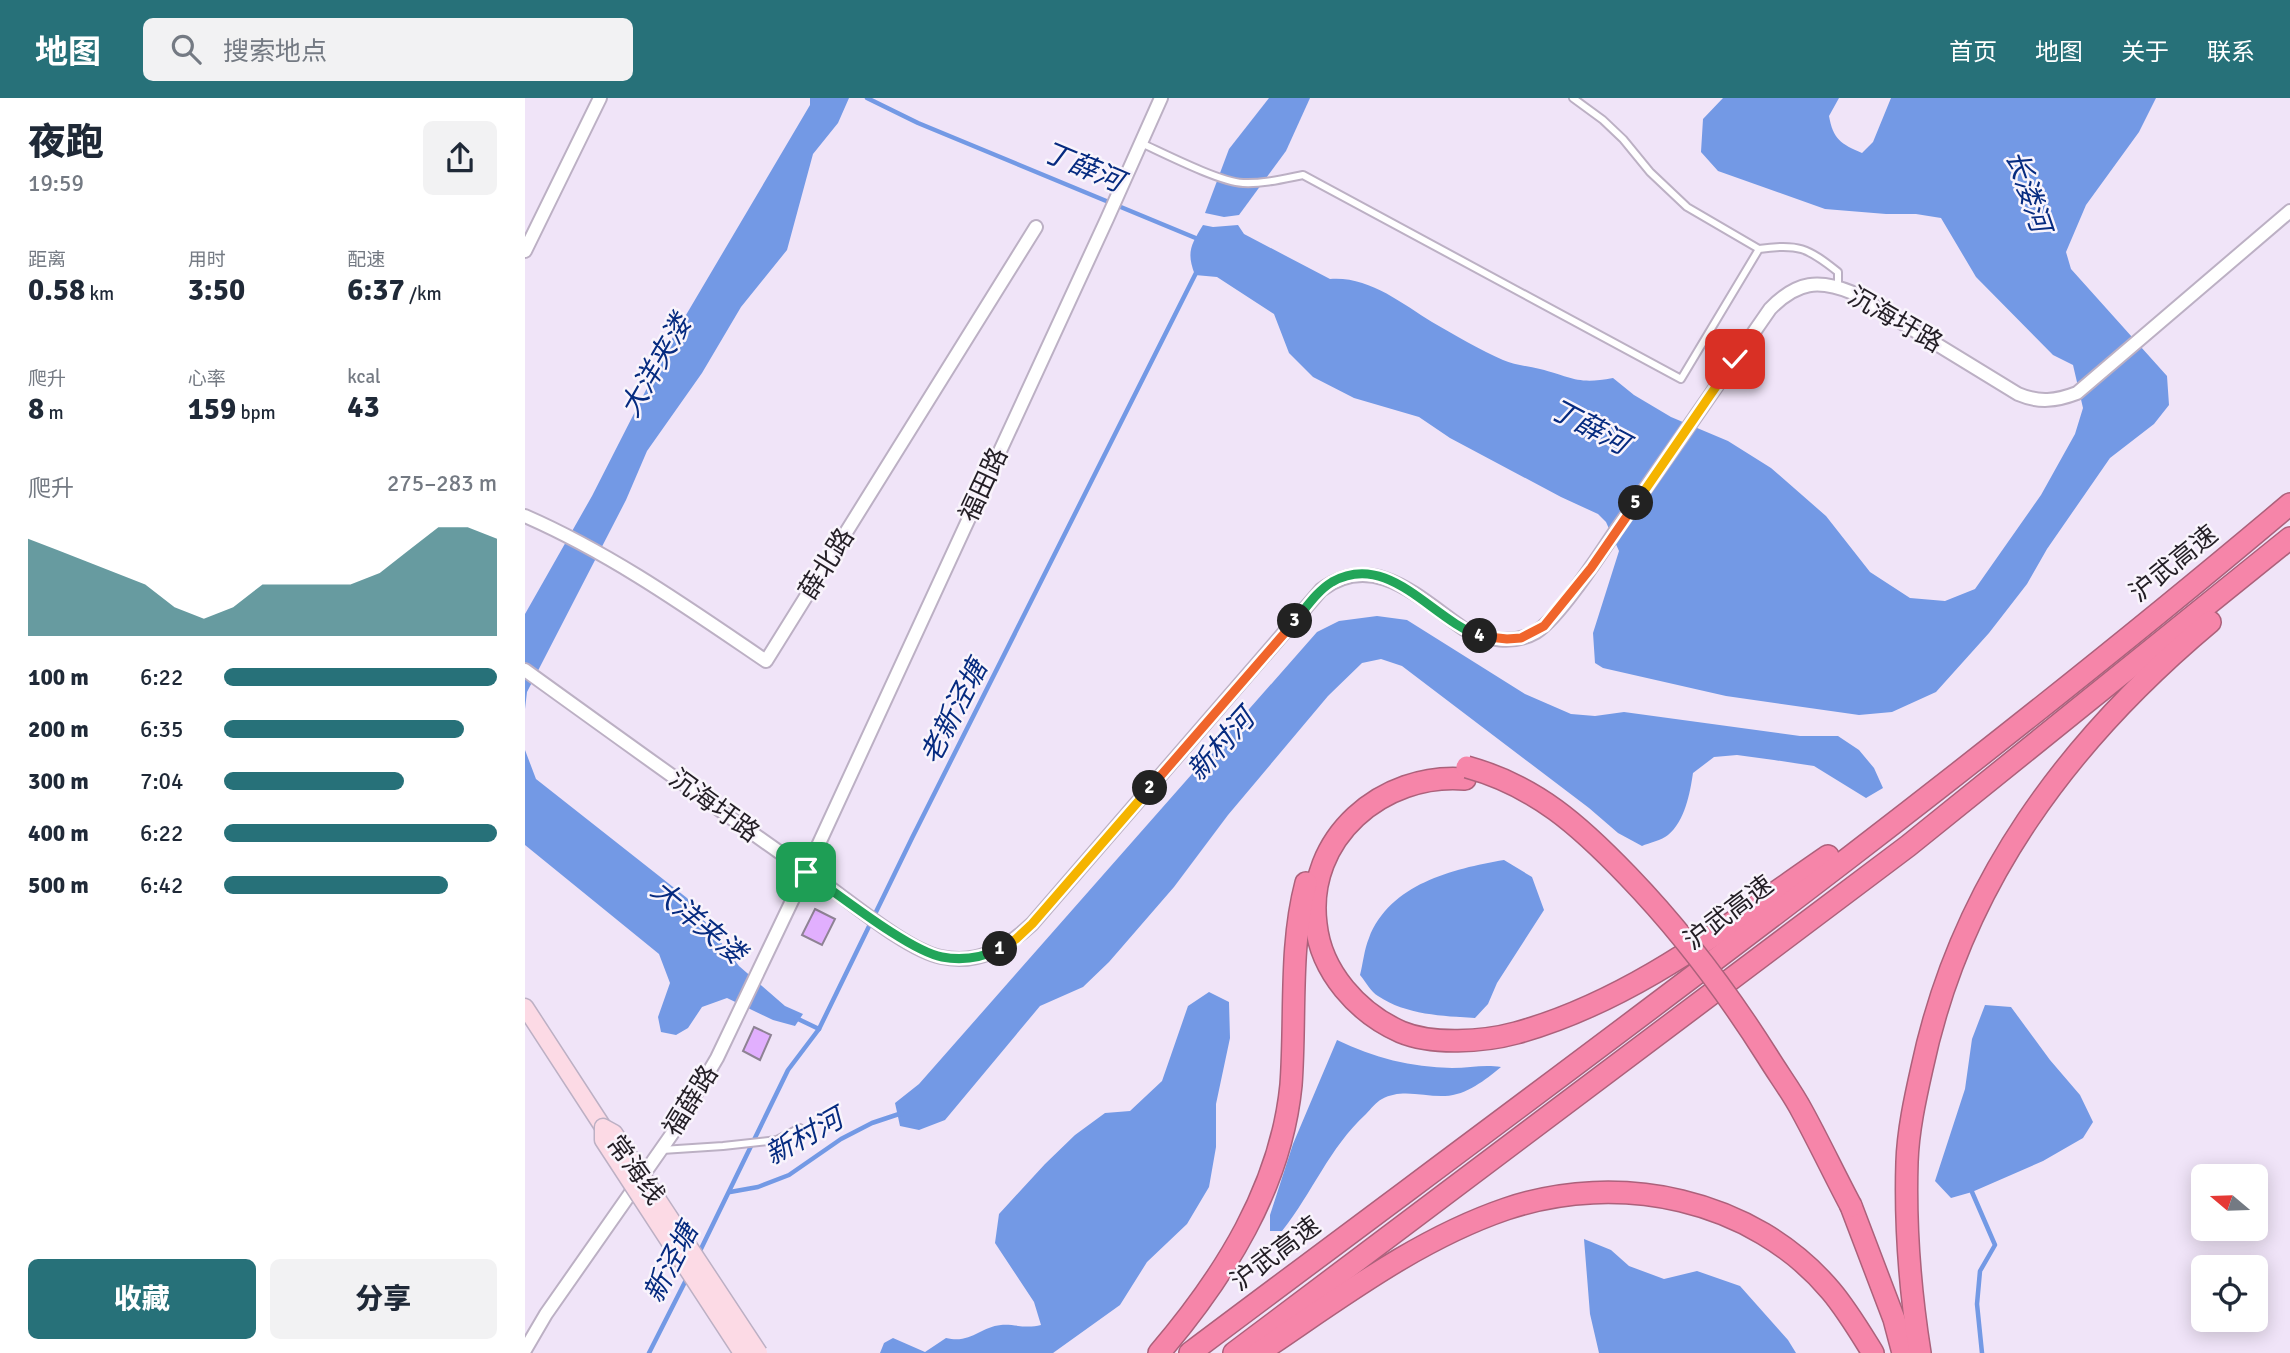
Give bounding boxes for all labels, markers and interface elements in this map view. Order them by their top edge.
search box [143,18,633,81]
icon: search [167,30,205,68]
text: 地图 [35,32,101,73]
text: 搜索地点 [223,36,327,68]
text: 首页 [1949,37,1997,67]
text: 地图 [2035,37,2083,67]
text: 关于 [2121,37,2169,67]
text: 联系 [2207,37,2255,67]
text: 夜跑 [28,119,104,166]
button: share [423,121,497,195]
water label: 丁薛河 [1038,135,1133,201]
water label: 长溇河 [1998,146,2059,241]
text: 19:59 [28,169,84,198]
text: 距离 [28,248,66,272]
text: 用时 [188,248,226,272]
text: 配速 [347,248,385,272]
text: 0.58 [28,272,85,309]
text: 3:50 [188,272,245,309]
text: 6:37 [347,272,405,309]
street label: 沉海圩路 [1842,280,1948,360]
text: km [85,282,114,306]
text: /km [405,282,442,306]
water label: 大洋夹溇 [613,306,700,423]
pin [1705,329,1765,389]
icon: check [1716,340,1754,378]
text: kcal [347,365,381,389]
text: 爬升 [28,367,66,391]
text: 心率 [188,367,226,391]
text: 43 [347,389,380,426]
text: 8 [28,391,44,428]
text: 159 [188,391,236,428]
water label: 丁薛河 [1544,392,1638,464]
text: m [44,401,64,425]
text: bpm [236,401,276,425]
street label: 福田路 [953,443,1015,527]
text: 275–283 m [387,469,497,498]
text: 爬升 [28,474,74,503]
pin: 5 [1619,486,1653,520]
text: 5 [1630,490,1641,514]
street label: 沪武高速 [2124,519,2224,609]
street label: 薛北路 [793,522,861,606]
pin: 3 [1277,603,1313,638]
text: 3 [1289,608,1300,632]
pin: 4 [1462,618,1497,654]
text: 4 [1474,623,1485,647]
water label: 老新泾塘 [913,651,996,770]
text: 100 m [28,663,89,692]
text: 6:22 [140,663,183,692]
water label: 新村河 [1180,699,1265,788]
text: 200 m [28,715,89,744]
text: 6:35 [140,715,183,744]
street label: 沉海圩路 [663,762,765,850]
text: 300 m [28,767,89,796]
text: 7:04 [140,767,183,796]
pin: 2 [1133,770,1167,806]
text: 2 [1144,775,1155,799]
text: 400 m [28,819,89,848]
text: 6:22 [140,819,183,848]
pin [776,842,836,902]
icon: arrive [787,853,825,891]
street label: 沪武高速 [1678,869,1780,957]
text: 500 m [28,871,89,900]
text: 6:42 [140,871,183,900]
water label: 大洋夹溇 [644,873,754,973]
pin: 1 [983,932,1017,966]
text: 1 [994,936,1005,960]
street label: 福薛路 [657,1059,725,1143]
water label: 新村河 [759,1099,853,1172]
street label: 常海线 [599,1129,671,1211]
north arrow [2191,1164,2268,1241]
map controls [2191,1164,2268,1332]
street label: 沪武高速 [1225,1210,1327,1298]
water label: 新泾塘 [637,1214,707,1308]
button: locate [2191,1255,2268,1332]
button: 收藏 [28,1259,256,1339]
button: 分享 [270,1259,497,1339]

